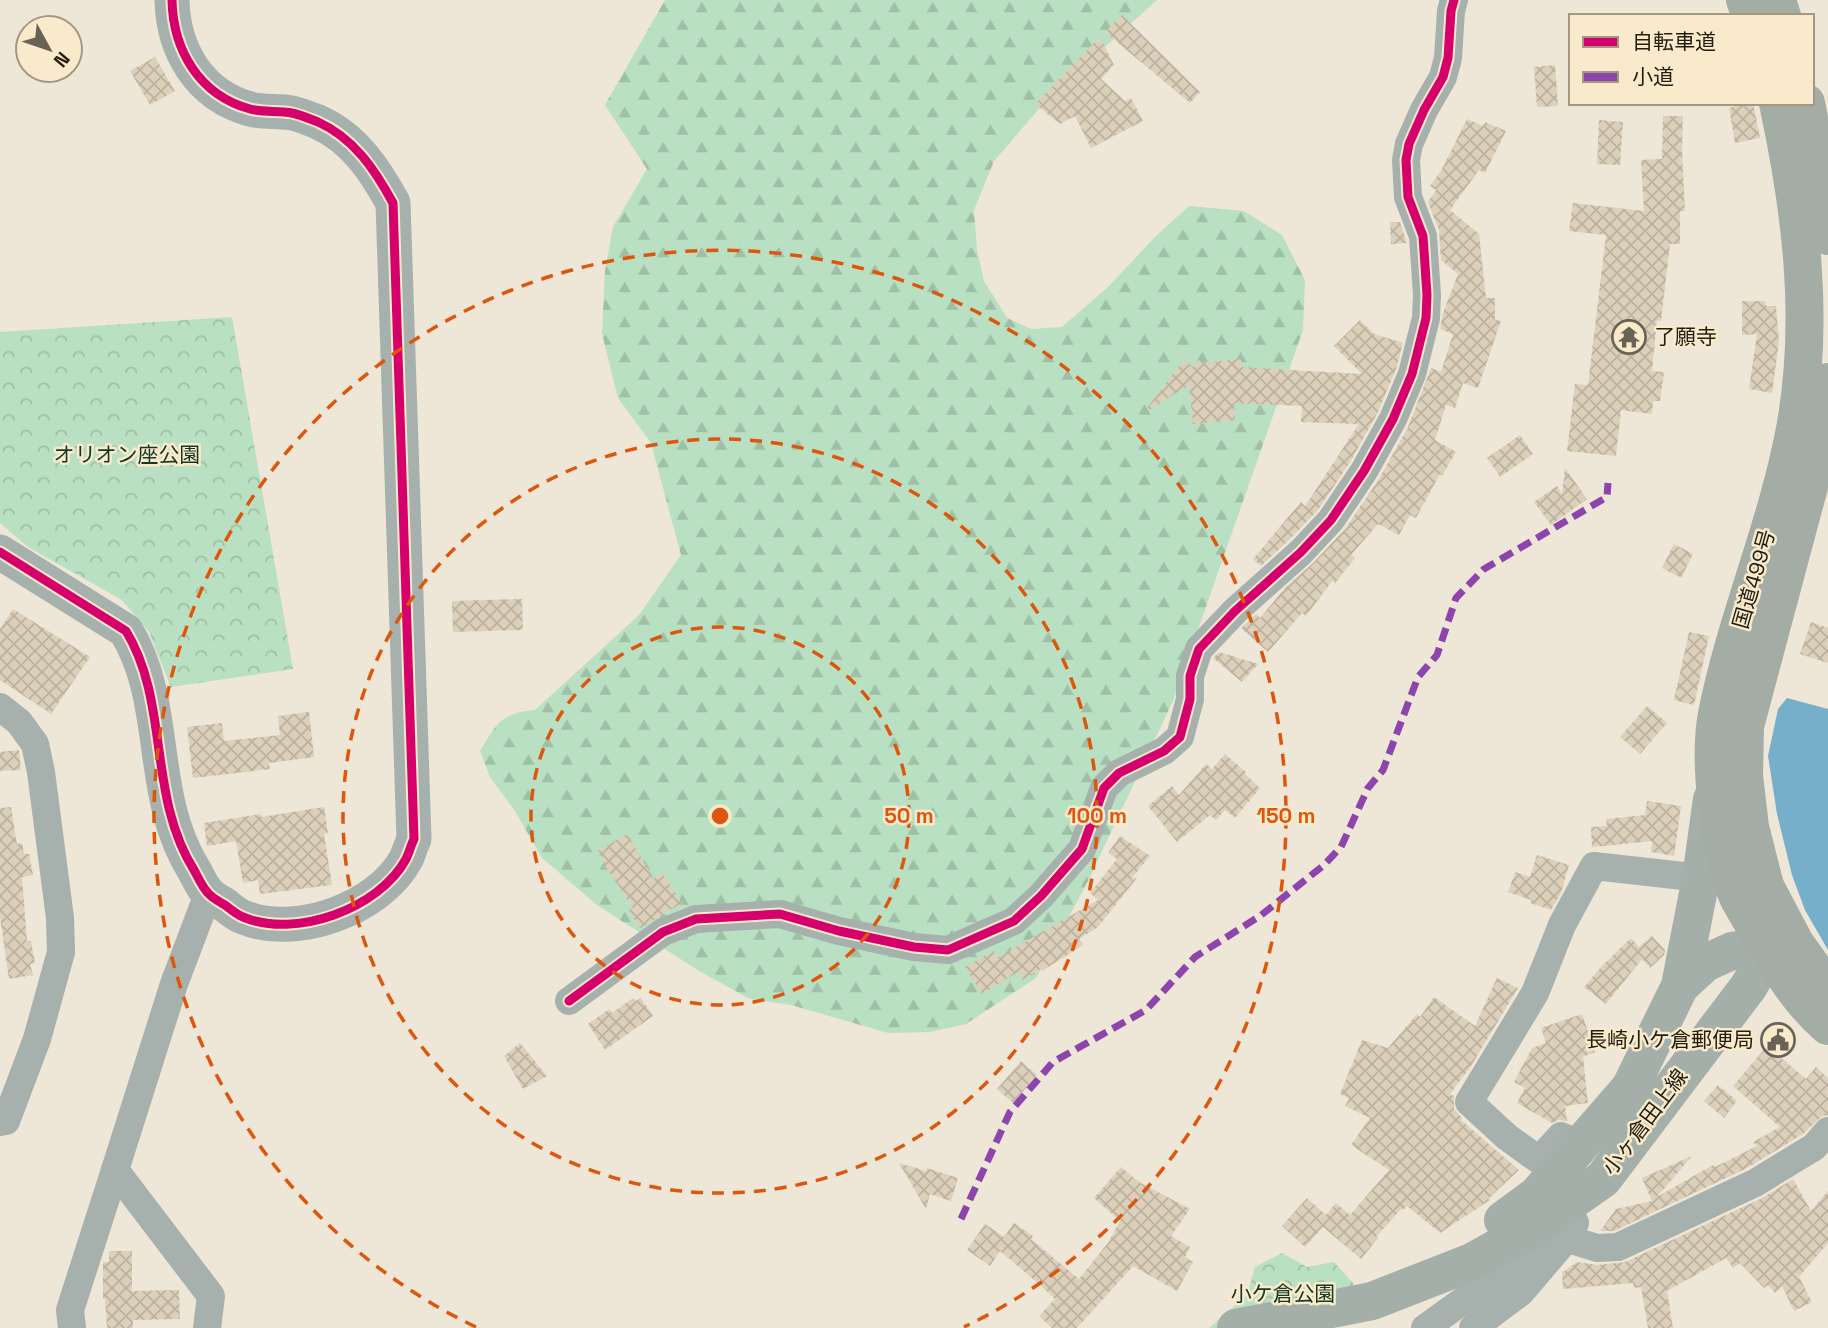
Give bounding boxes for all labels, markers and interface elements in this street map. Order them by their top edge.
north arrow [14,14,84,84]
legend [1569,14,1814,105]
text: 自転車道 [1632,28,1716,55]
text: N [48,47,75,73]
text: 小道 [1632,63,1674,90]
temple icon: 了願寺 [1610,318,1648,356]
place label: 了願寺 [1654,323,1717,350]
park label: オリオン座公園 [54,441,201,468]
street label: 国道499号 [1727,526,1781,632]
text: 50 m [884,802,934,829]
text: 100 m [1067,802,1127,829]
text: 150 m [1257,802,1315,829]
centre of rings [708,804,732,828]
public building icon: 長崎小ケ倉郵便局 [1759,1021,1797,1059]
place label: 長崎小ケ倉郵便局 [1586,1026,1754,1053]
street label: 小ヶ倉田上線 [1596,1063,1693,1180]
park label: 小ケ倉公園 [1231,1280,1336,1307]

